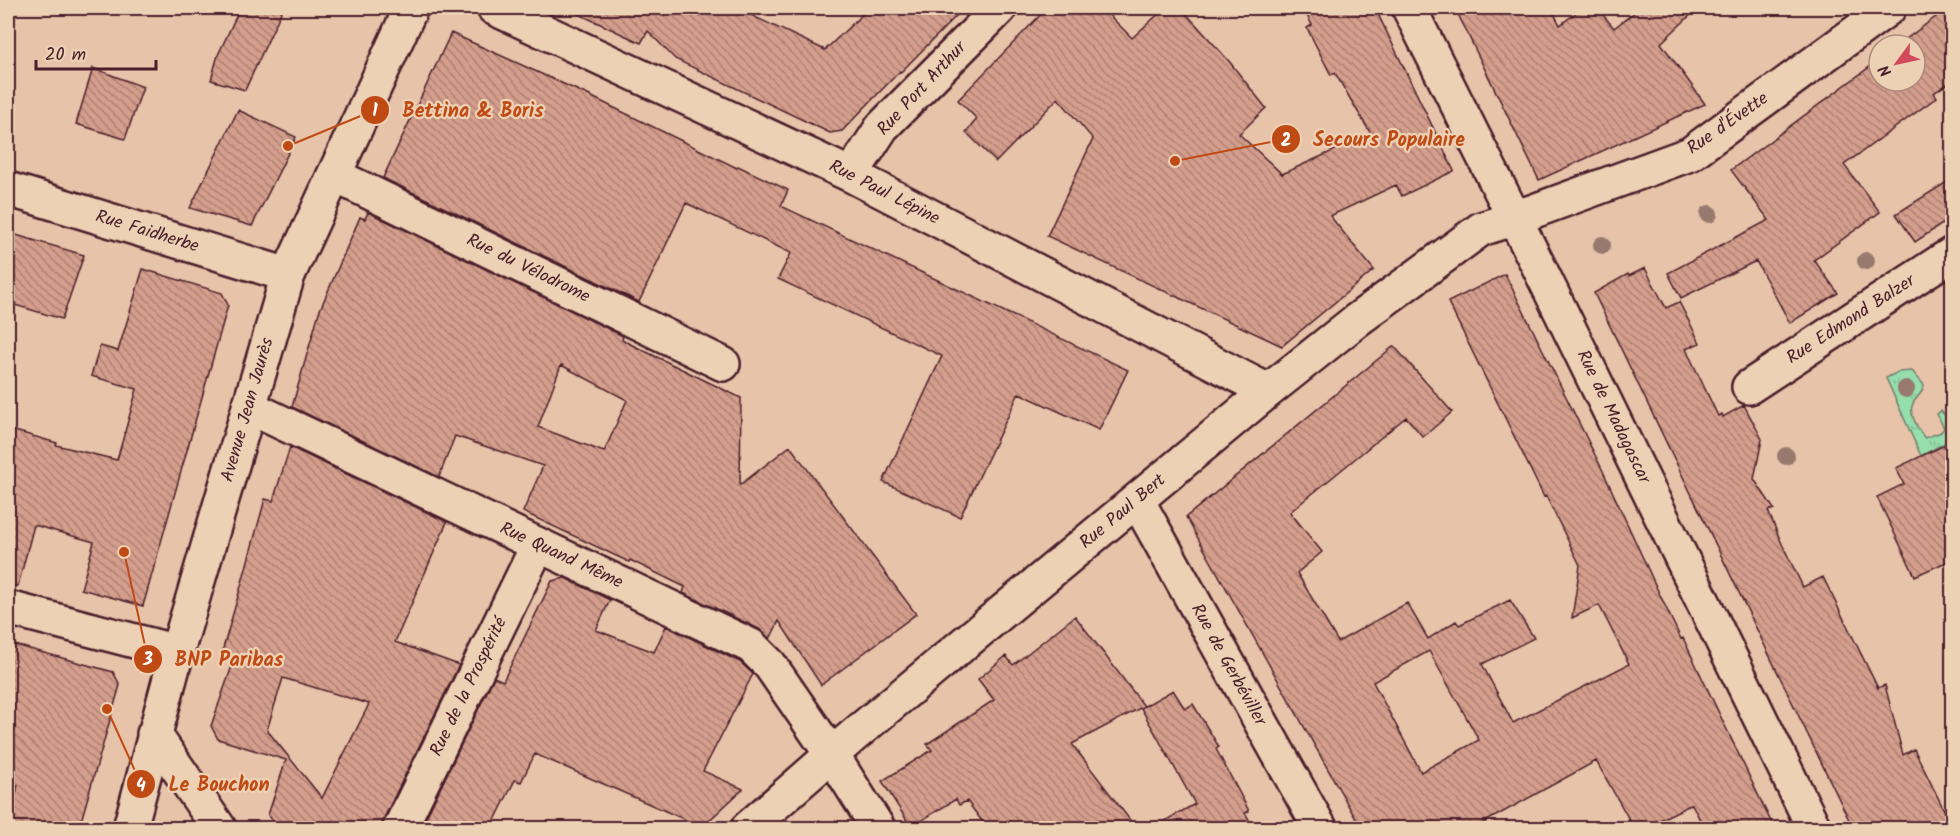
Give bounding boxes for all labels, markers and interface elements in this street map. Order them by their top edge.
scale bar [36,33,156,71]
north arrow [1867,33,1927,93]
street label: Rue Port Arthur [870,34,974,143]
text: 20 m [45,41,86,70]
text: N [1872,59,1899,81]
street label: Rue d'Évette [1681,85,1775,163]
callout: Bettina & Boris [360,91,555,129]
text: Bettina & Boris [402,96,544,128]
text: 1 [372,97,378,126]
callout: Secours Populaire [1271,120,1477,158]
text: Secours Populaire [1313,125,1465,157]
text: 2 [1281,127,1291,156]
street label: Rue Paul Lépine [823,153,945,233]
street label: Rue Faidherbe [92,203,202,261]
street label: Rue du Vélodrome [461,226,595,312]
street label: Rue Edmond Balzer [1781,267,1922,373]
street label: Avenue Jean Jaurès [214,334,283,486]
street label: Rue de Madagascar [1568,345,1658,490]
street label: Rue Paul Bert [1073,466,1174,557]
street label: Rue Quand Même [494,515,628,597]
street label: Rue de Gerbéviller [1182,599,1274,732]
street label: Rue de la Prospérité [423,611,516,762]
callout: BNP Paribas [133,640,295,678]
text: BNP Paribas [175,645,284,677]
text: 3 [142,646,153,675]
callout: Le Bouchon [126,765,281,803]
text: Le Bouchon [169,770,269,802]
text: 4 [136,772,146,801]

